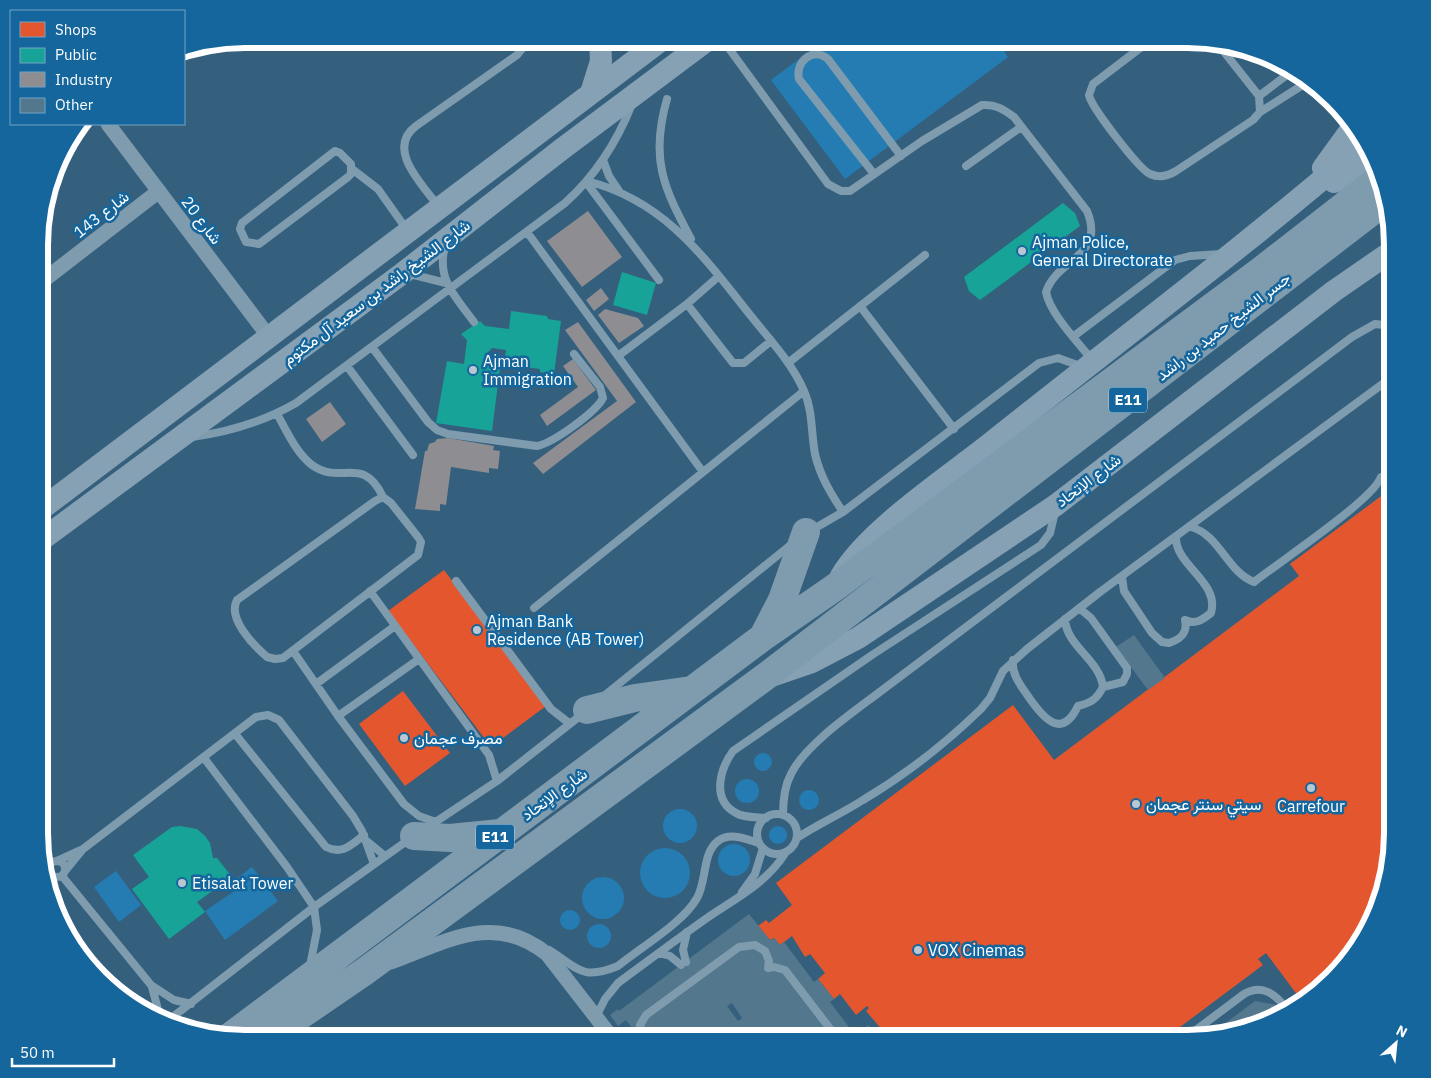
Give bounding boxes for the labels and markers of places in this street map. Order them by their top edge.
place label: Ajman Police, General Directorate [1032,232,1173,270]
marker: Ajman Police, General Directorate [1016,245,1028,257]
place label: Ajman Immigration [483,351,572,389]
marker: Ajman Immigration [467,364,479,376]
place label: Ajman Bank Residence (AB Tower) [487,611,644,649]
marker: Ajman Bank Residence (AB Tower) [471,624,483,636]
place label: مصرف عجمان [414,728,502,749]
marker: مصرف عجمان [398,732,410,744]
marker: Carrefour [1305,782,1317,794]
place label: سيتي سنتر عجمان [1146,794,1261,818]
place label: Carrefour [1277,796,1345,816]
marker: سيتي سنتر عجمان [1130,798,1142,810]
place label: Etisalat Tower [192,873,294,893]
marker: Etisalat Tower [176,877,188,889]
place label: VOX Cinemas [928,940,1024,960]
marker: VOX Cinemas [912,944,924,956]

